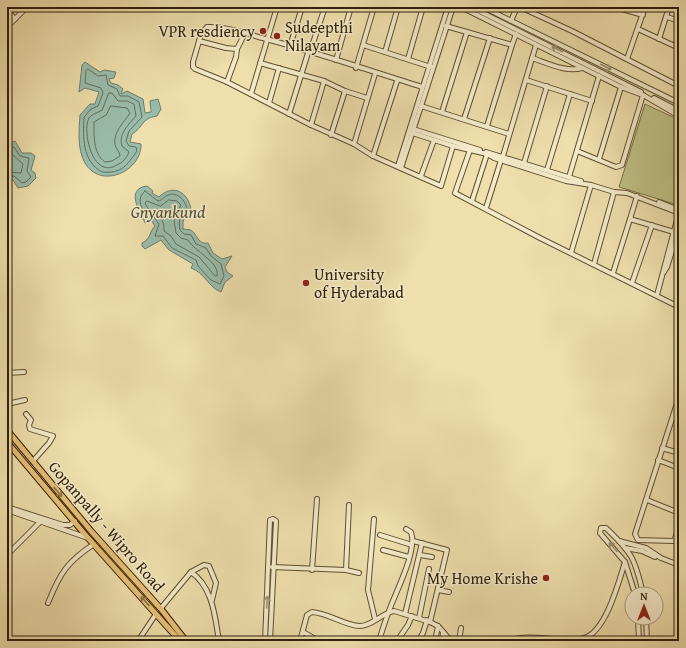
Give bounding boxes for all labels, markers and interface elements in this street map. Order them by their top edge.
place label: Sudeepthi Nilayam [285,15,353,57]
place label: VPR resdiency [158,19,255,43]
marker: VPR resdiency [258,26,268,36]
marker: Sudeepthi Nilayam [272,31,282,41]
one-way arrow [551,45,563,52]
one-way arrow [600,64,612,71]
water label: Gnyankund [131,199,205,224]
place label: University of Hyderabad [314,262,404,304]
marker: University of Hyderabad [301,278,311,288]
street label: Gopanpally - Wipro Road [43,455,171,597]
one-way arrow [54,487,63,498]
one-way arrow [608,542,617,552]
place label: My Home Krishe [427,566,538,590]
marker: My Home Krishe [541,573,551,583]
north arrow [624,586,664,626]
text: N [640,588,648,604]
one-way arrow [263,596,271,609]
one-way arrow [141,597,150,607]

